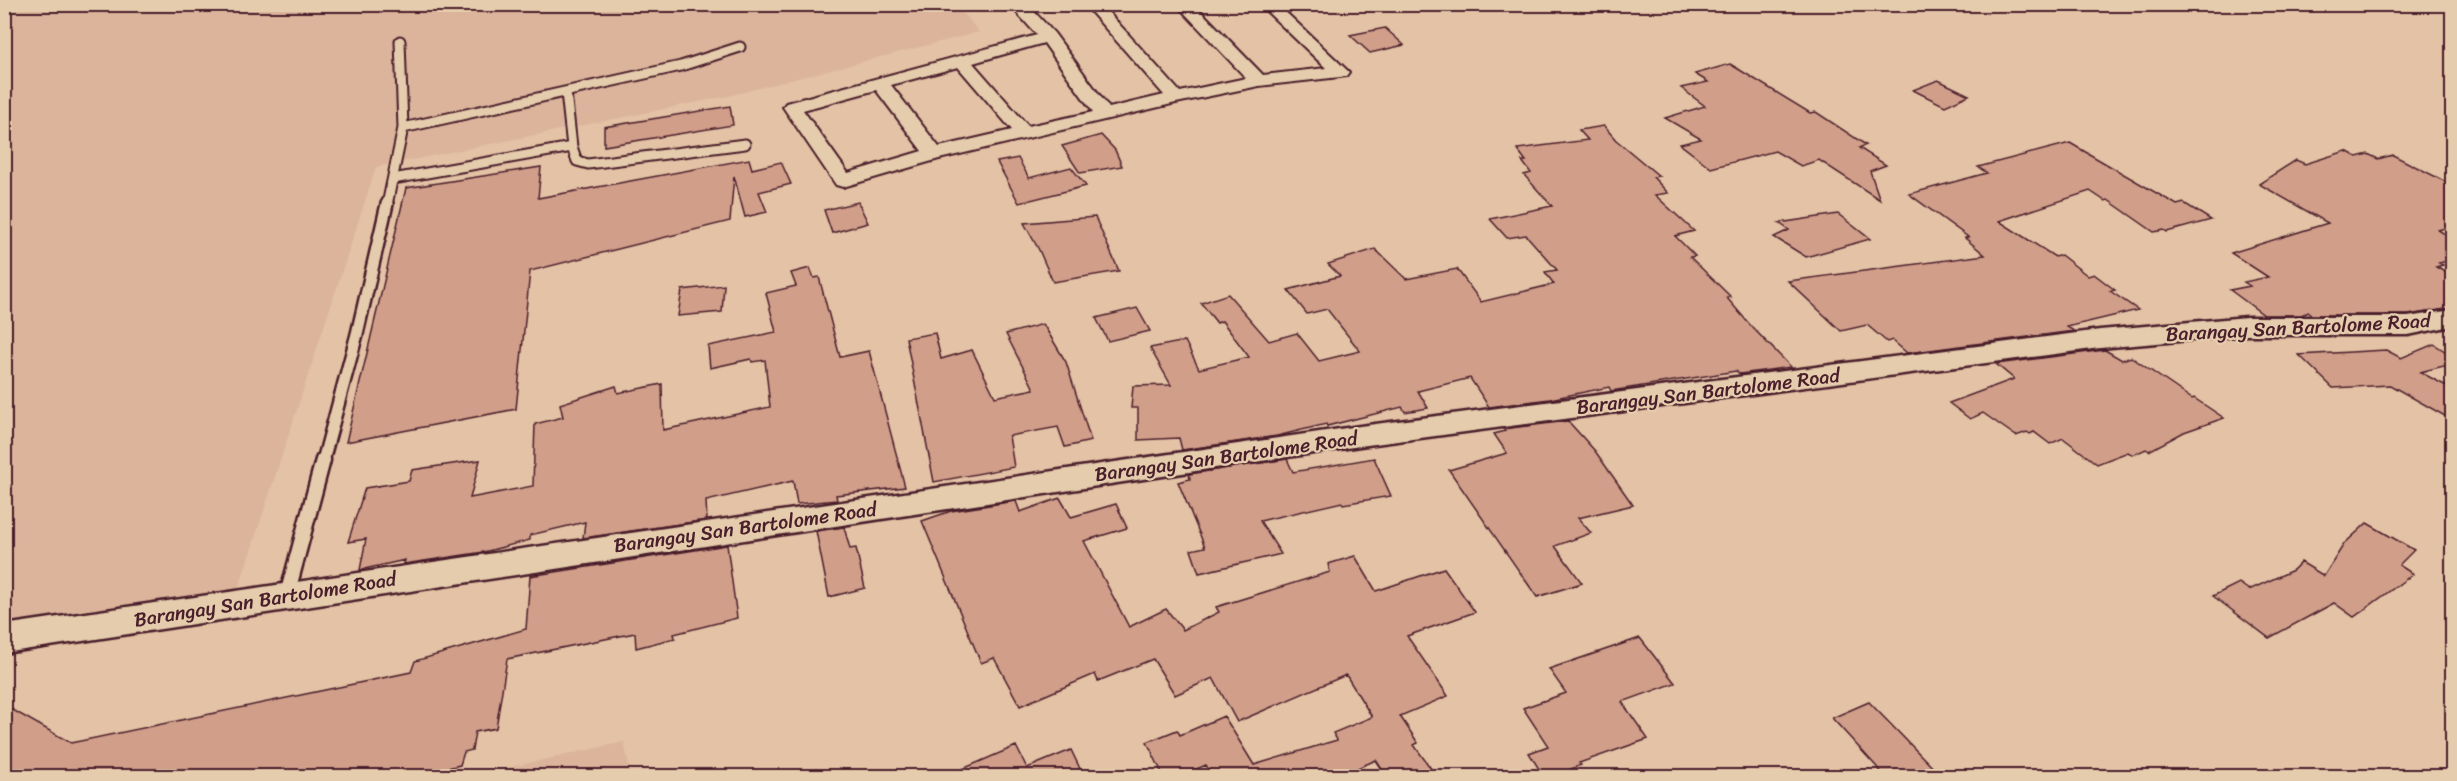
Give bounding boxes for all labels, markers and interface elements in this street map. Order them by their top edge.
street label: Barangay San Bartolome Road [2165,303,2433,352]
street label: Barangay San Bartolome Road [1574,358,1843,425]
street label: Barangay San Bartolome Road [1092,421,1361,492]
street label: Barangay San Bartolome Road [611,492,880,563]
street label: Barangay San Bartolome Road [131,561,400,638]

